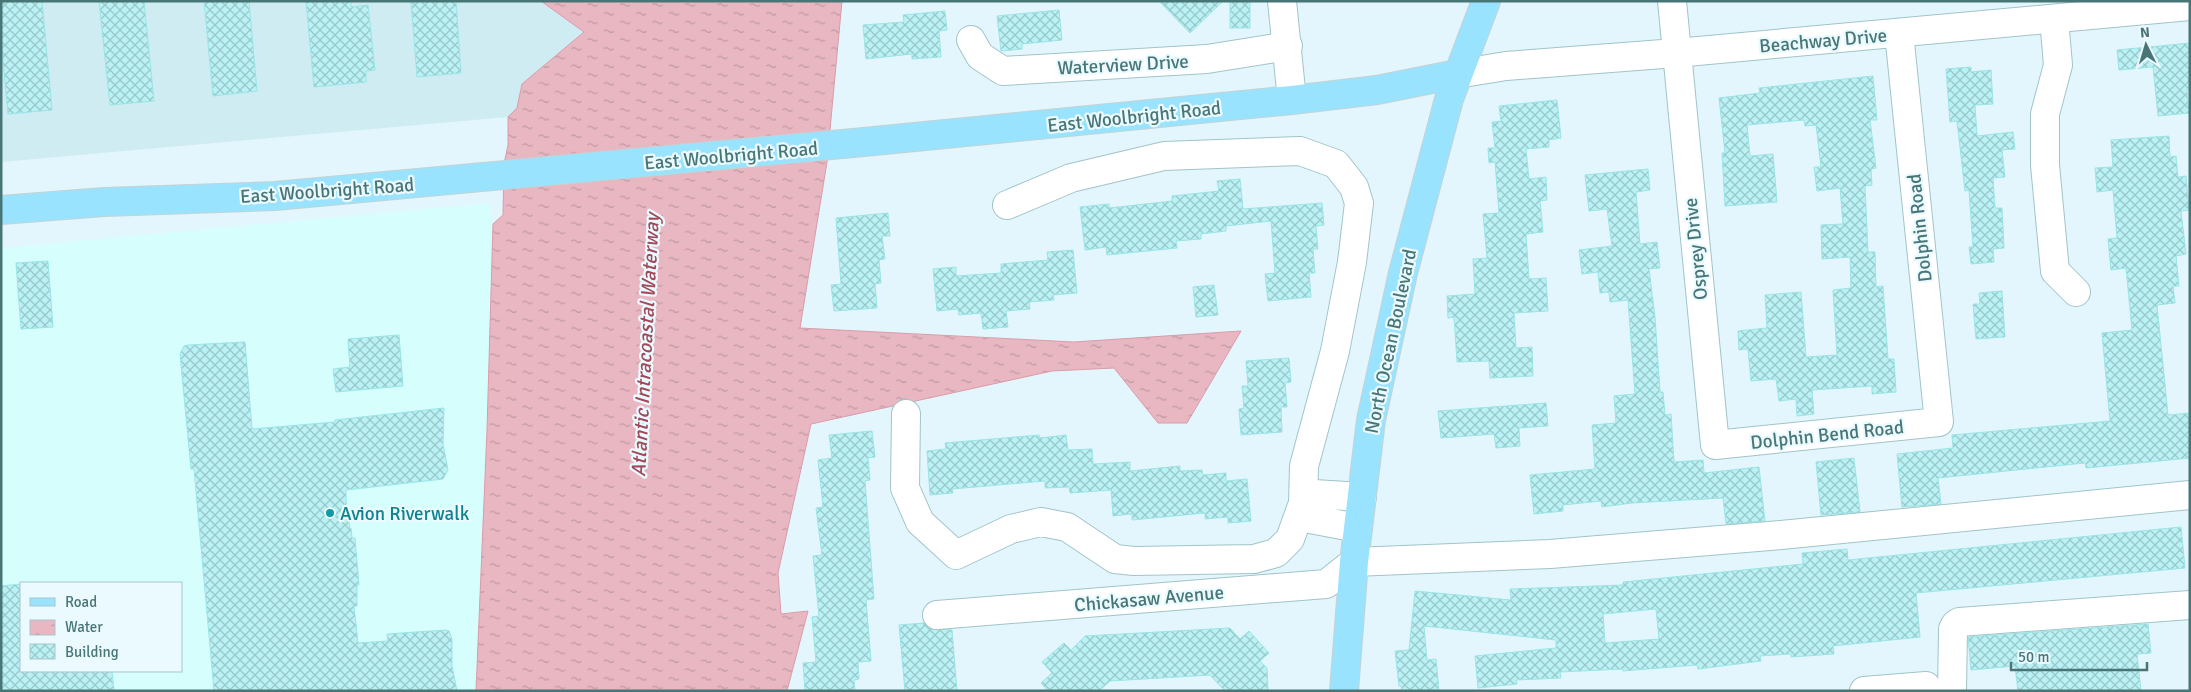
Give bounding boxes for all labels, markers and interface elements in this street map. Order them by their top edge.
north arrow [2121,20,2171,70]
street label: Beachway Drive [1758,23,1888,59]
text: N [2139,24,2151,41]
street label: Waterview Drive [1057,50,1189,80]
street label: East Woolbright Road [1046,96,1222,138]
street label: East Woolbright Road [643,136,819,176]
street label: East Woolbright Road [239,173,415,209]
street label: Dolphin Road [1902,173,1938,283]
street label: Osprey Drive [1679,197,1713,301]
water label: Atlantic Intracoastal Waterway [626,210,665,477]
street label: North Ocean Boulevard [1360,247,1422,436]
street label: Dolphin Bend Road [1749,415,1905,455]
place label: Avion Riverwalk [340,502,470,526]
marker: Avion Riverwalk [324,507,336,519]
street label: Chickasaw Avenue [1073,580,1225,617]
legend [20,582,182,672]
text: Road [65,593,97,611]
text: Water [65,618,103,636]
scale bar [2011,640,2147,672]
text: Building [65,643,119,661]
text: 50 m [2018,648,2049,666]

